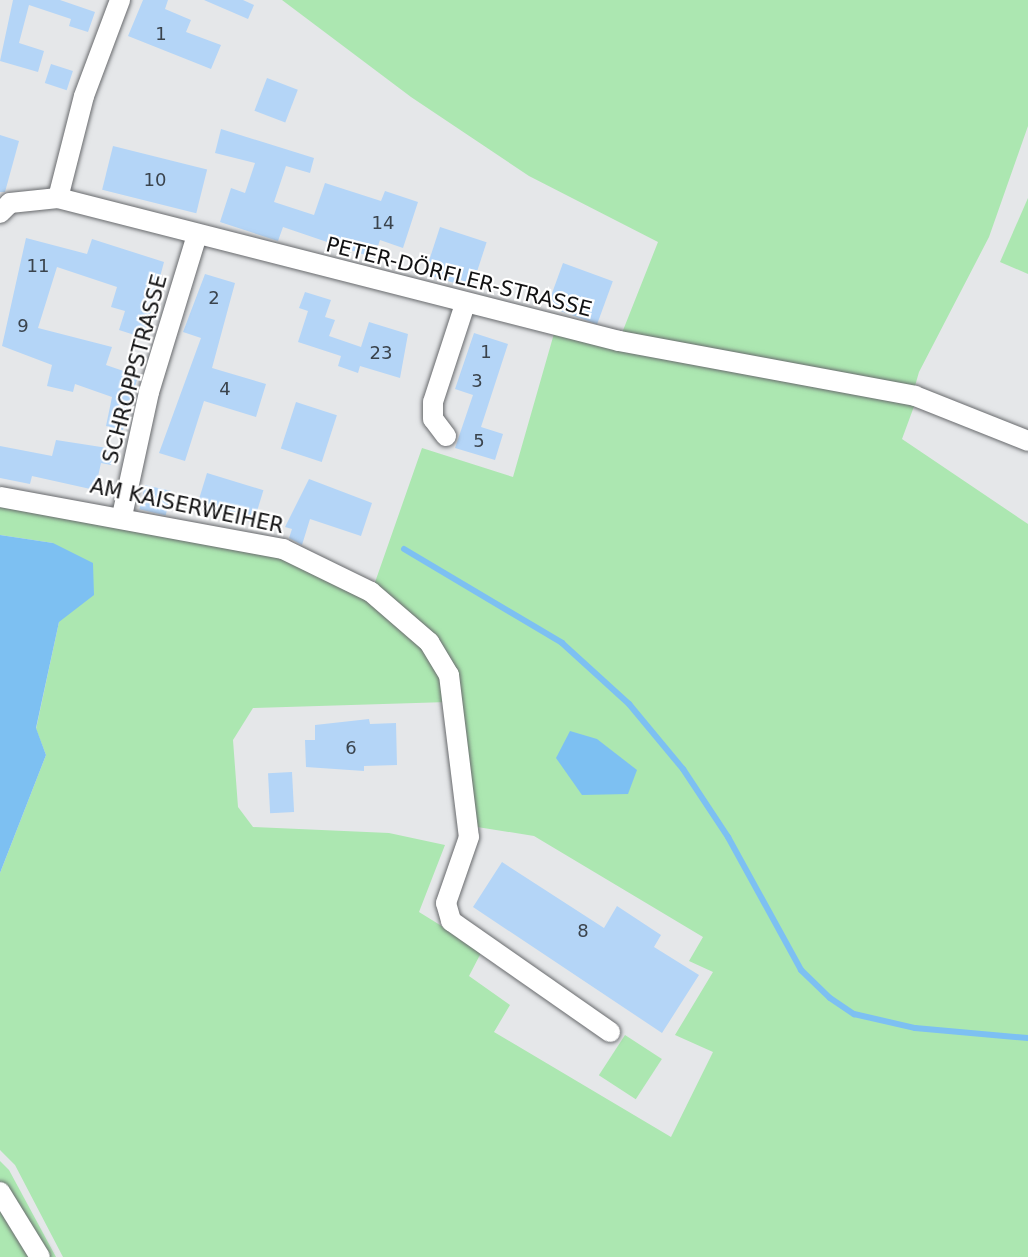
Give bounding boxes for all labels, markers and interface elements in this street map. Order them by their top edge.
house number: 1 [155,23,167,45]
house number: 10 [144,169,166,191]
house number: 14 [372,212,394,234]
street label: PETER-DÖRFLER-STRASSE [323,232,595,322]
house number: 11 [27,255,49,277]
street label: SCHROPPSTRASSE [98,272,172,466]
house number: 2 [208,287,220,309]
house number: 9 [17,315,29,337]
house number: 1 [480,341,492,363]
house number: 23 [370,342,392,364]
house number: 3 [471,370,483,392]
house number: 4 [219,378,231,400]
house number: 5 [473,430,485,452]
street label: AM KAISERWEIHER [88,473,286,539]
house number: 6 [345,737,357,759]
house number: 8 [577,920,589,942]

